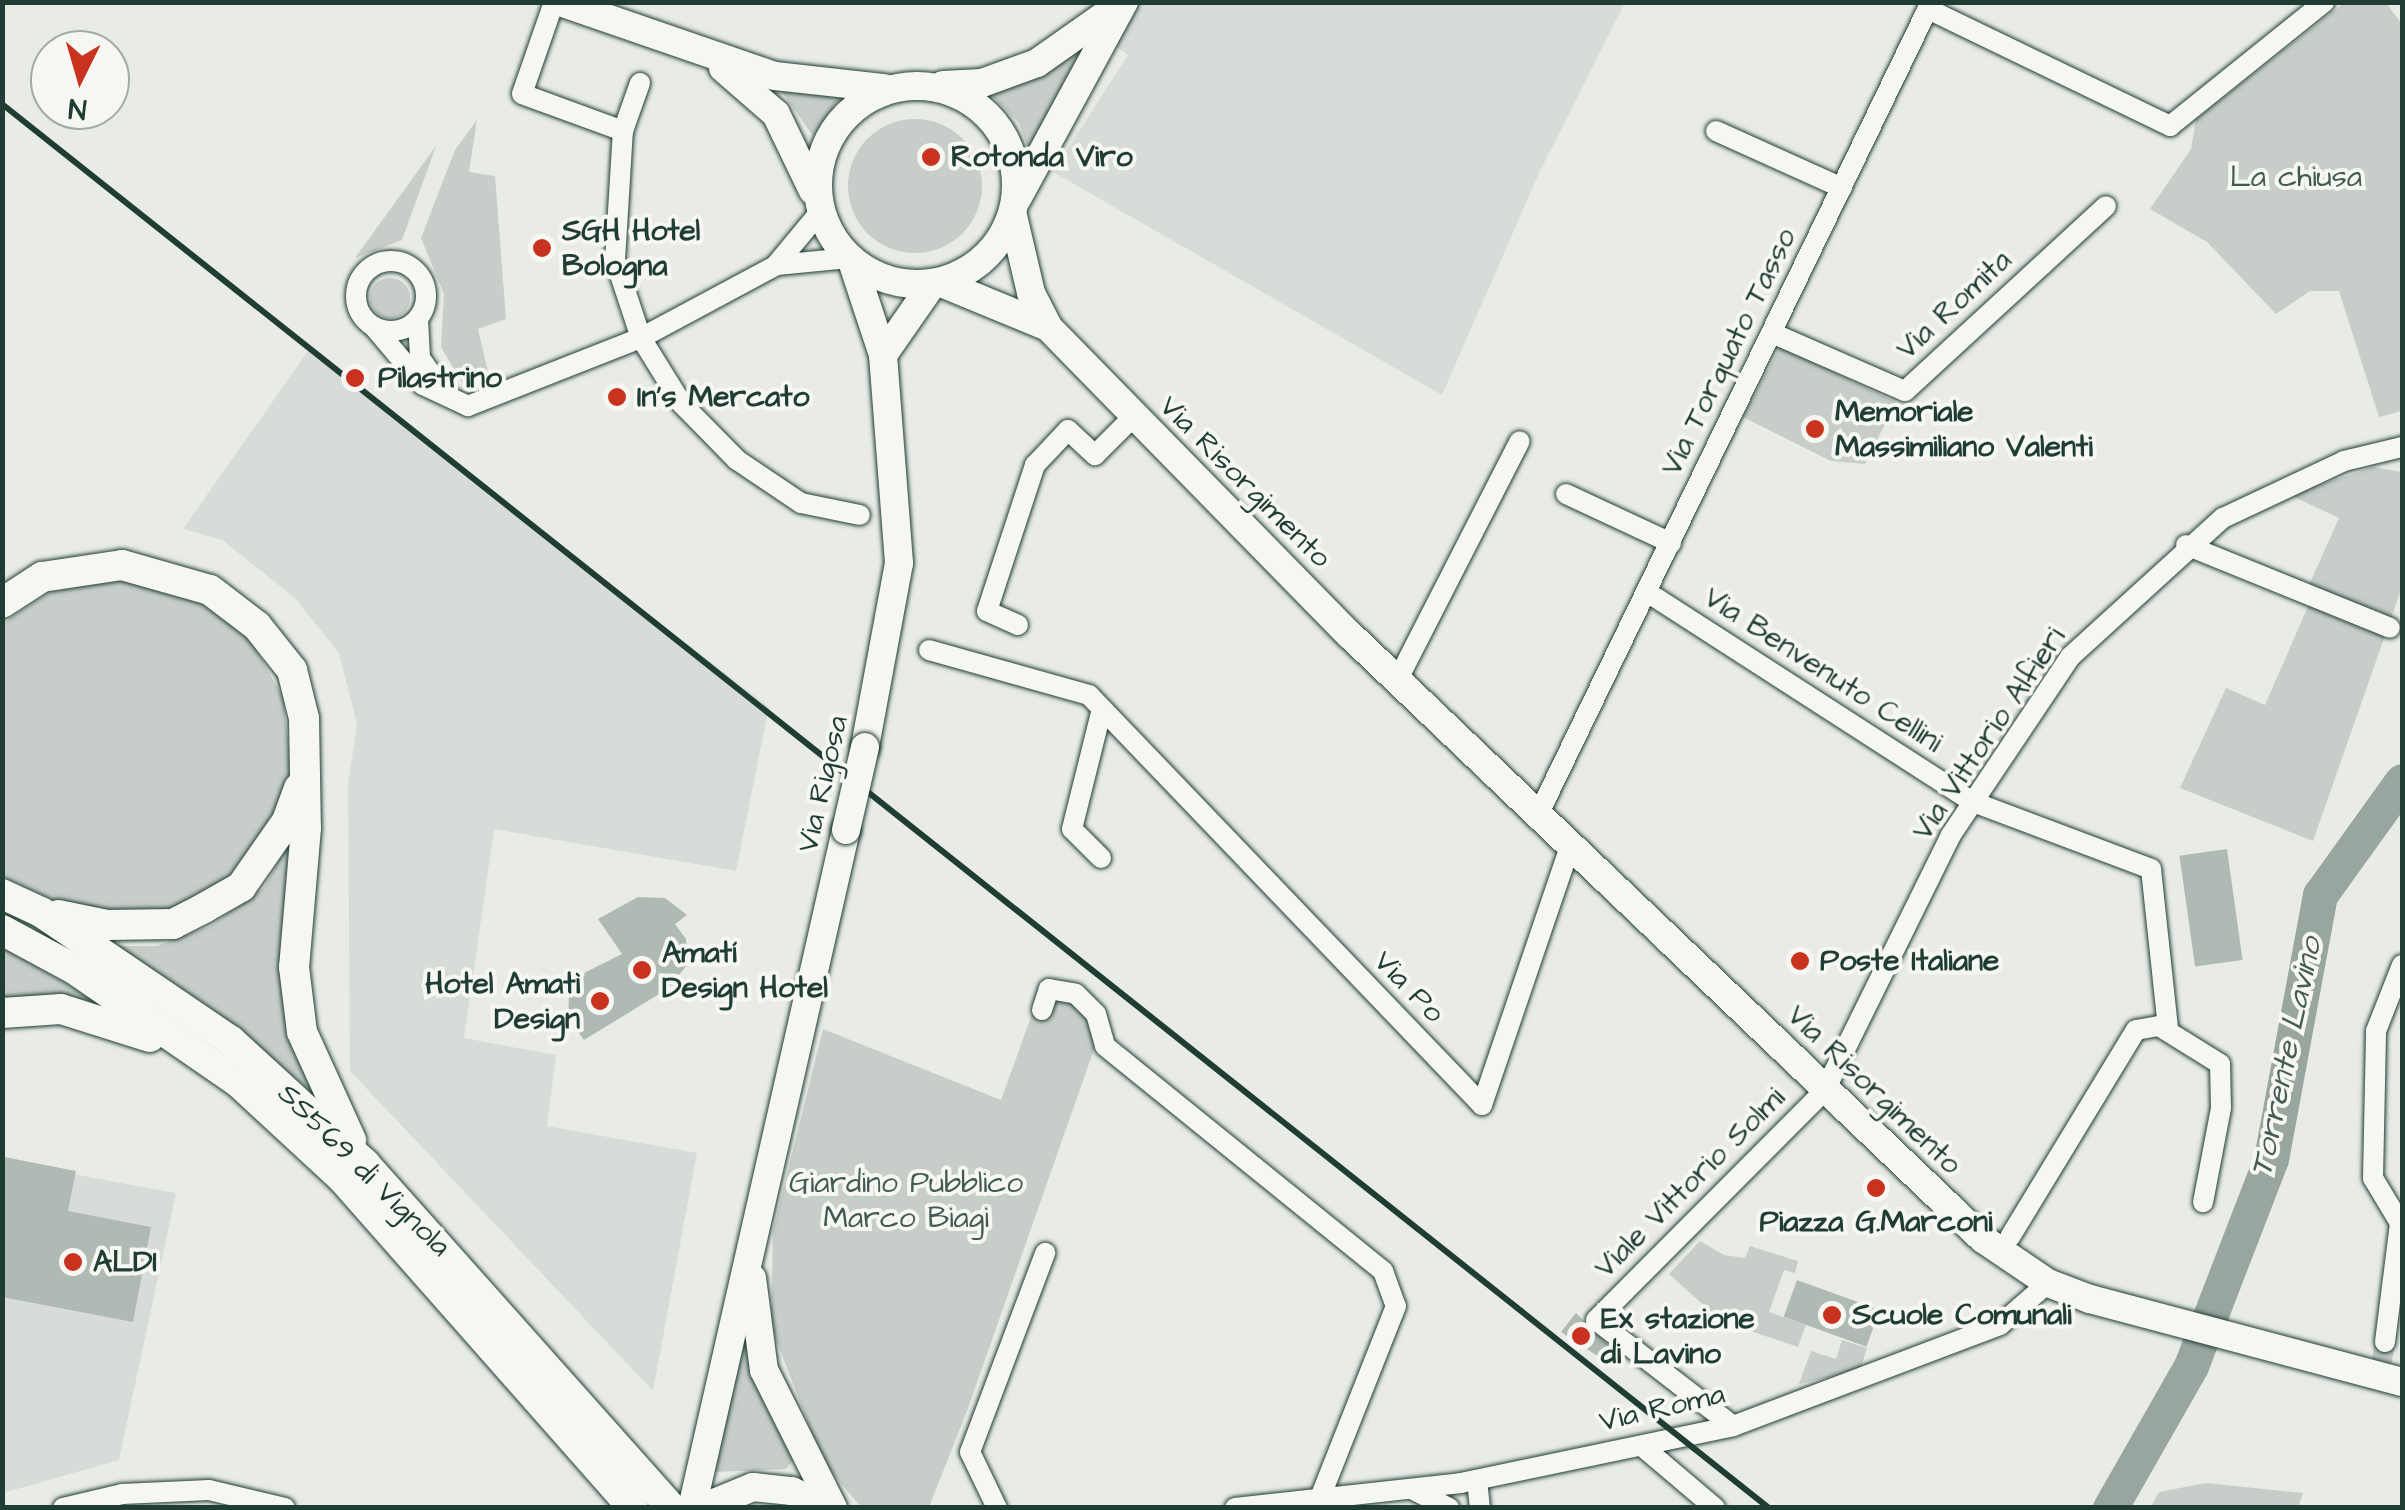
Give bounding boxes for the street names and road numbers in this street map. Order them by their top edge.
street label: Via Torquato Tasso [1654,222,1804,482]
street label: Via Romita [1889,243,2019,367]
street label: Via Risorgimento [1151,388,1339,576]
street label: Via Benvenuto Cellini [1697,579,1949,761]
street label: Via Vittorio Alfieri [1905,621,2073,847]
street label: Via Rigosa [790,712,856,856]
street label: Via Po [1366,943,1452,1031]
street label: Via Risorgimento [1779,998,1969,1182]
street label: SS569 di Vignola [270,1076,458,1264]
street label: Viale Vittorio Solmi [1587,1080,1793,1286]
street label: Via Roma [1596,1376,1728,1440]

